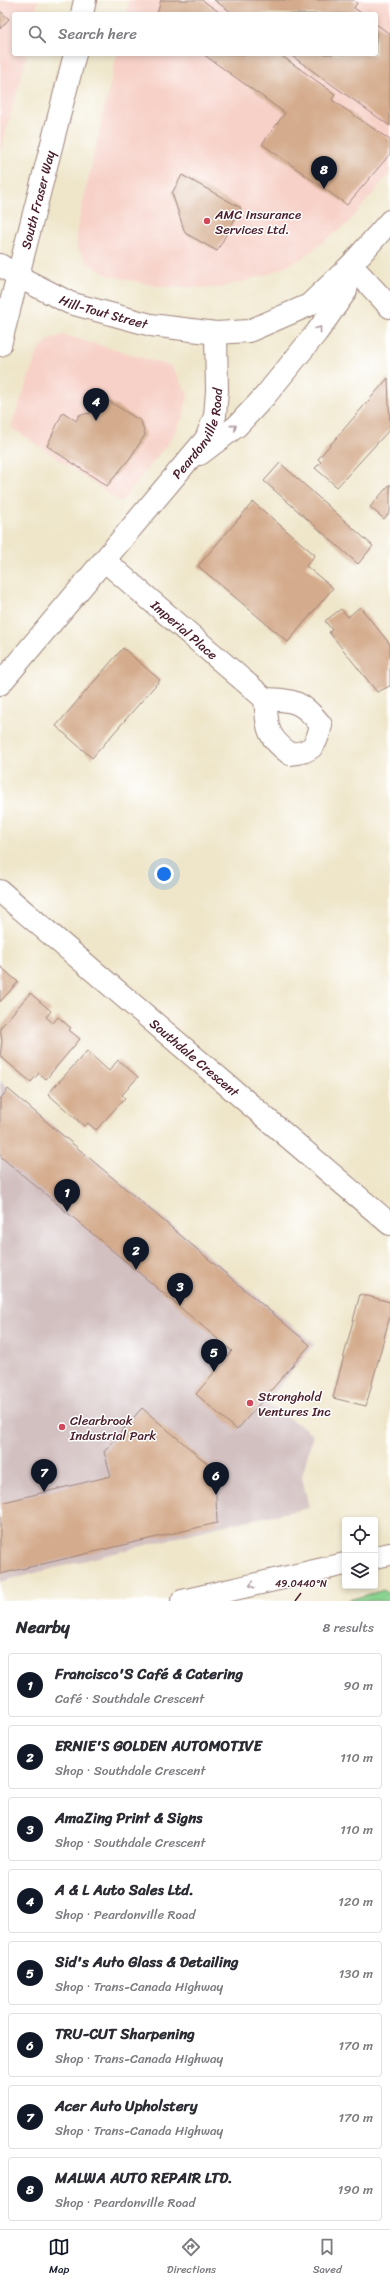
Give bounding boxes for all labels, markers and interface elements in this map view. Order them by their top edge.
search box [12,12,378,56]
text: Search here [58,21,137,47]
icon: search [26,23,48,45]
street label: South Fraser Way [14,148,62,252]
pin: 8 [311,156,337,189]
place label: AMC Insurance Services Ltd. [214,203,301,241]
marker: AMC Insurance Services Ltd. [202,216,212,226]
street label: Hill-Tout Street [55,288,151,336]
one-way arrow [314,326,321,333]
street label: Peardonville Road [166,386,229,484]
pin: 4 [83,388,109,421]
one-way arrow [230,425,237,432]
street label: Imperial Place [145,594,223,666]
your location [154,864,174,884]
street label: Southdale Crescent [144,1013,245,1103]
pin: 1 [54,1179,80,1212]
pin: 2 [123,1237,149,1270]
pin: 3 [167,1273,193,1306]
pin: 5 [201,1339,227,1372]
place label: Stronghold Ventures Inc [258,1385,331,1423]
marker: Stronghold Ventures Inc [245,1398,255,1408]
place label: Clearbrook Industrial Park [69,1409,156,1447]
marker: Clearbrook Industrial Park [57,1422,67,1432]
pin: 7 [31,1459,57,1492]
pin: 6 [203,1462,229,1495]
map controls [342,1517,378,1589]
button: locate [342,1517,378,1553]
button: layers [342,1553,378,1589]
text: 49.0440°N [275,1575,327,1593]
one-way arrow [249,1581,256,1589]
text: Nearby [16,1612,70,1642]
text: 8 results [322,1616,374,1639]
text: Francisco'S Café & Catering [55,1661,243,1687]
text: 1 [27,1674,33,1697]
text: 90 m [343,1674,373,1697]
text: Café · Southdale Crescent [55,1687,204,1710]
text: ERNIE'S GOLDEN AUTOMOTIVE [55,1733,262,1759]
text: 2 [26,1746,34,1769]
text: 110 m [340,1746,373,1769]
text: Shop · Southdale Crescent [55,1759,206,1782]
text: AmaZing Print & Signs [55,1805,202,1831]
text: 3 [26,1818,34,1841]
text: 110 m [340,1818,373,1841]
text: Shop · Southdale Crescent [55,1831,206,1854]
text: A & L Auto Sales Ltd. [55,1877,194,1903]
text: 4 [26,1890,34,1913]
text: 120 m [338,1890,373,1913]
text: Shop · Peardonville Road [55,1903,195,1926]
text: Sid's Auto Glass & Detailing [55,1949,239,1975]
text: 5 [26,1962,34,1985]
text: 130 m [339,1962,373,1985]
text: Shop · Trans-Canada Highway [55,1975,223,1998]
text: TRU-CUT Sharpening [55,2021,195,2047]
text: 6 [26,2034,34,2057]
text: 170 m [338,2034,373,2057]
text: Shop · Trans-Canada Highway [55,2047,223,2070]
text: Acer Auto Upholstery [55,2093,198,2119]
text: 7 [26,2106,34,2129]
text: 170 m [338,2106,373,2129]
text: Shop · Trans-Canada Highway [55,2119,223,2142]
text: MALWA AUTO REPAIR LTD. [55,2165,233,2191]
text: 8 [26,2178,34,2201]
text: 190 m [338,2178,373,2201]
text: Shop · Peardonville Road [55,2191,195,2214]
tab: Map [48,2236,70,2279]
tab: Directions [167,2236,216,2279]
tab: Saved [313,2236,342,2279]

